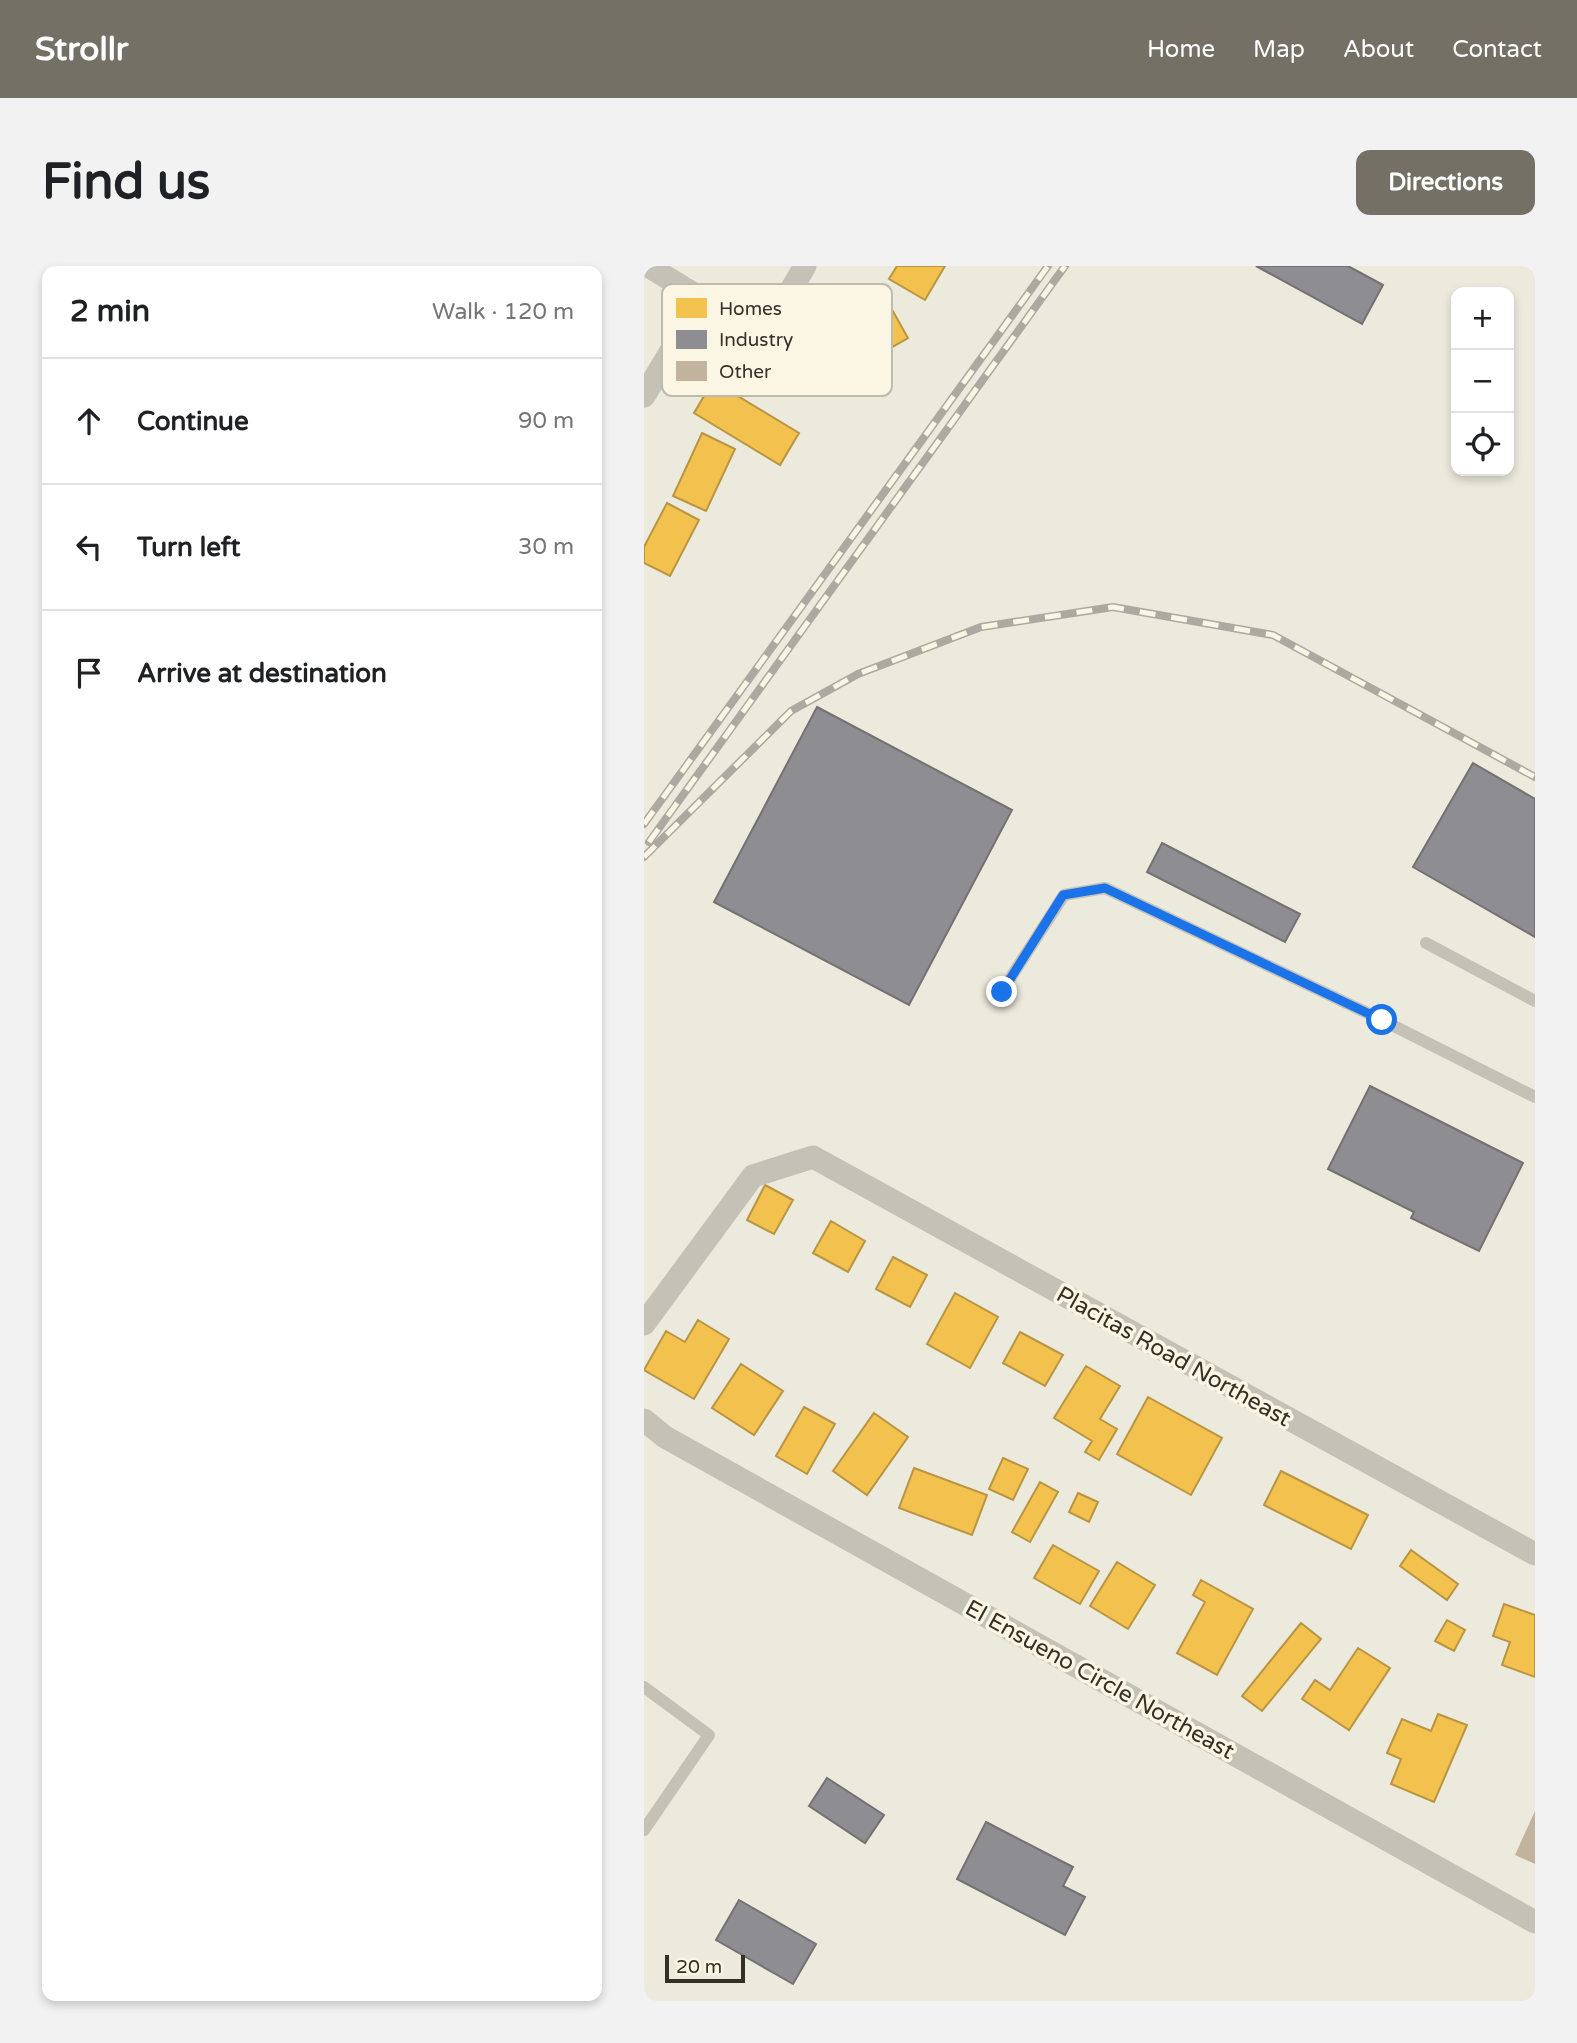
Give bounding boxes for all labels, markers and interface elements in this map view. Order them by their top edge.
text: Strollr [35,30,129,69]
text: Home [1147,35,1215,64]
text: Map [1253,35,1305,64]
text: About [1343,35,1414,64]
text: Contact [1452,35,1542,64]
button: Directions [1356,150,1535,215]
text: Find us [42,153,210,212]
legend [662,284,892,396]
map controls [1451,287,1514,476]
button: + [1451,287,1514,350]
text: 2 min [70,293,150,330]
text: Walk · 120 m [432,298,574,326]
text: Homes [719,298,782,320]
text: Industry [719,329,793,351]
button: − [1451,350,1514,413]
text: Other [719,361,772,383]
icon: ahead [70,402,108,440]
text: Continue [137,406,249,437]
text: 90 m [518,407,574,435]
button: locate [1451,413,1514,476]
icon: left [70,528,108,566]
text: Turn left [137,532,240,563]
text: 30 m [518,533,574,561]
icon: arrive [70,654,108,692]
text: Arrive at destination [137,658,387,689]
route end [986,976,1017,1007]
route start [1366,1004,1397,1035]
street label: Placitas Road Northeast [1051,1281,1296,1433]
street label: El Ensueno Circle Northeast [960,1594,1239,1766]
scale bar [665,1952,746,1984]
text: 20 m [676,1956,722,1978]

